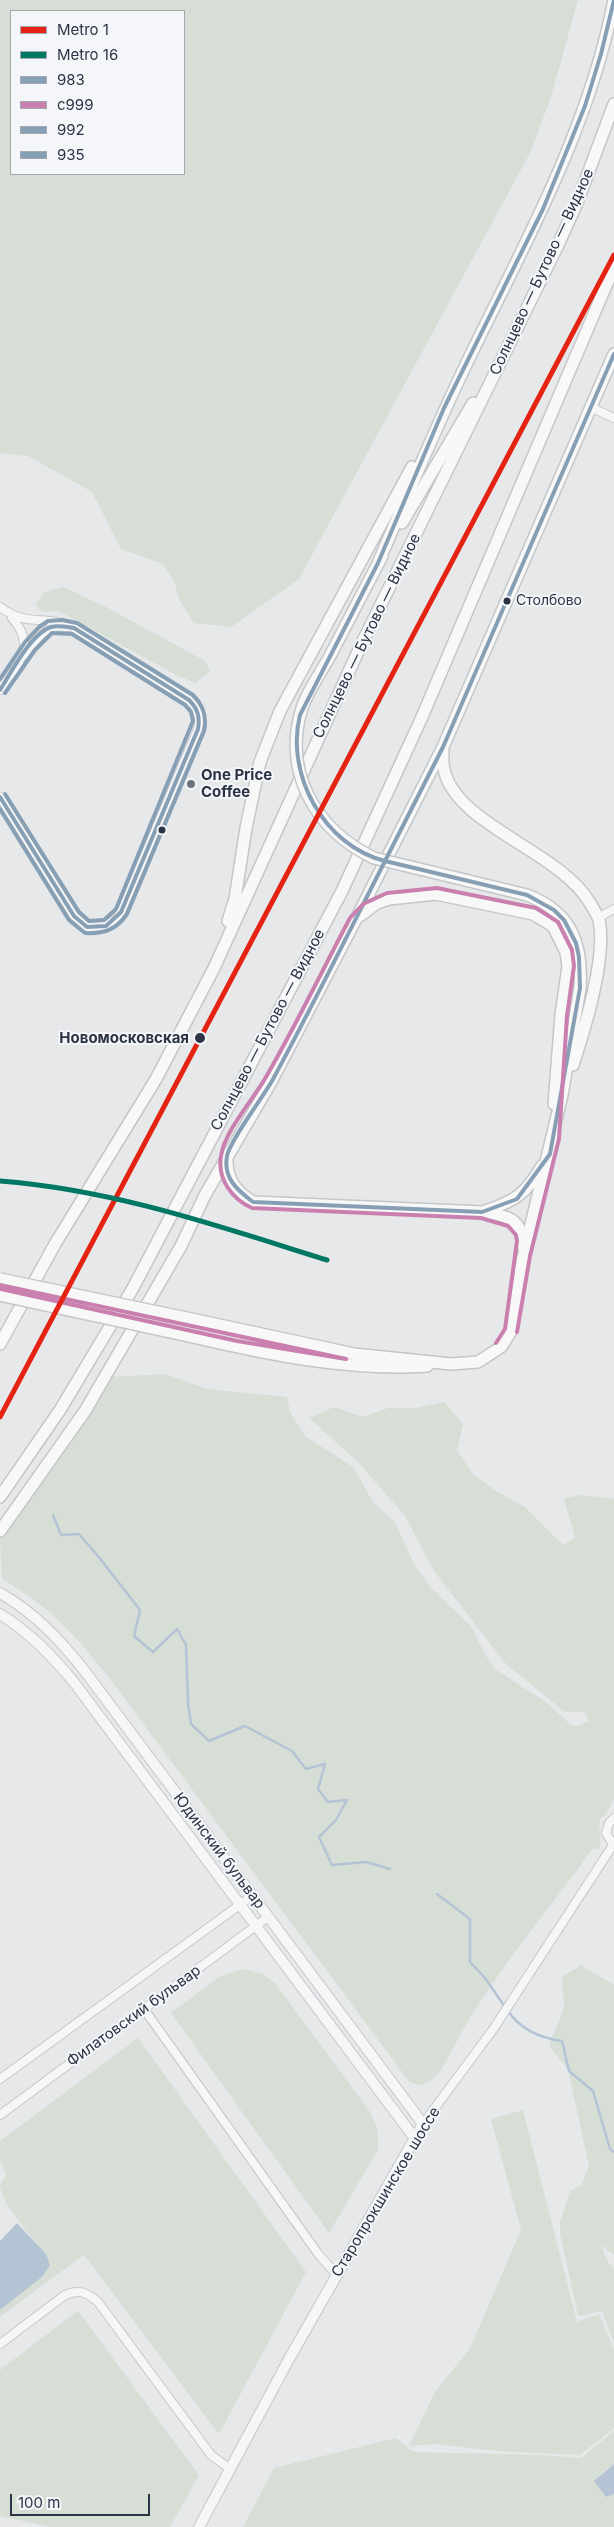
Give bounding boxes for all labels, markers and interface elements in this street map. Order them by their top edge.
legend [10,10,185,175]
text: Metro 1 [57,20,109,39]
text: Metro 16 [57,45,118,64]
text: 983 [57,70,85,89]
text: с999 [57,95,93,114]
text: 992 [57,120,85,139]
text: 935 [57,145,85,164]
street label: Солнцево — Бутово — Видное [486,166,598,378]
street label: Солнцево — Бутово — Видное [309,531,425,741]
place label: Столбово [516,593,582,609]
marker: Столбово [502,596,512,606]
place label: One Price Coffee [201,766,272,801]
marker: One Price Coffee [185,778,197,790]
unlabelled marker [157,825,167,835]
street label: Солнцево — Бутово — Видное [207,926,329,1134]
place label: Новомосковская [59,1029,189,1047]
marker: Новомосковская [193,1031,207,1045]
street label: Юдинский бульвар [169,1789,269,1913]
street label: Филатовский бульвар [64,1961,204,2071]
street label: Старопрокшинское шоссе [328,2104,444,2280]
scale bar [12,2484,152,2516]
text: 100 m [18,2493,60,2512]

